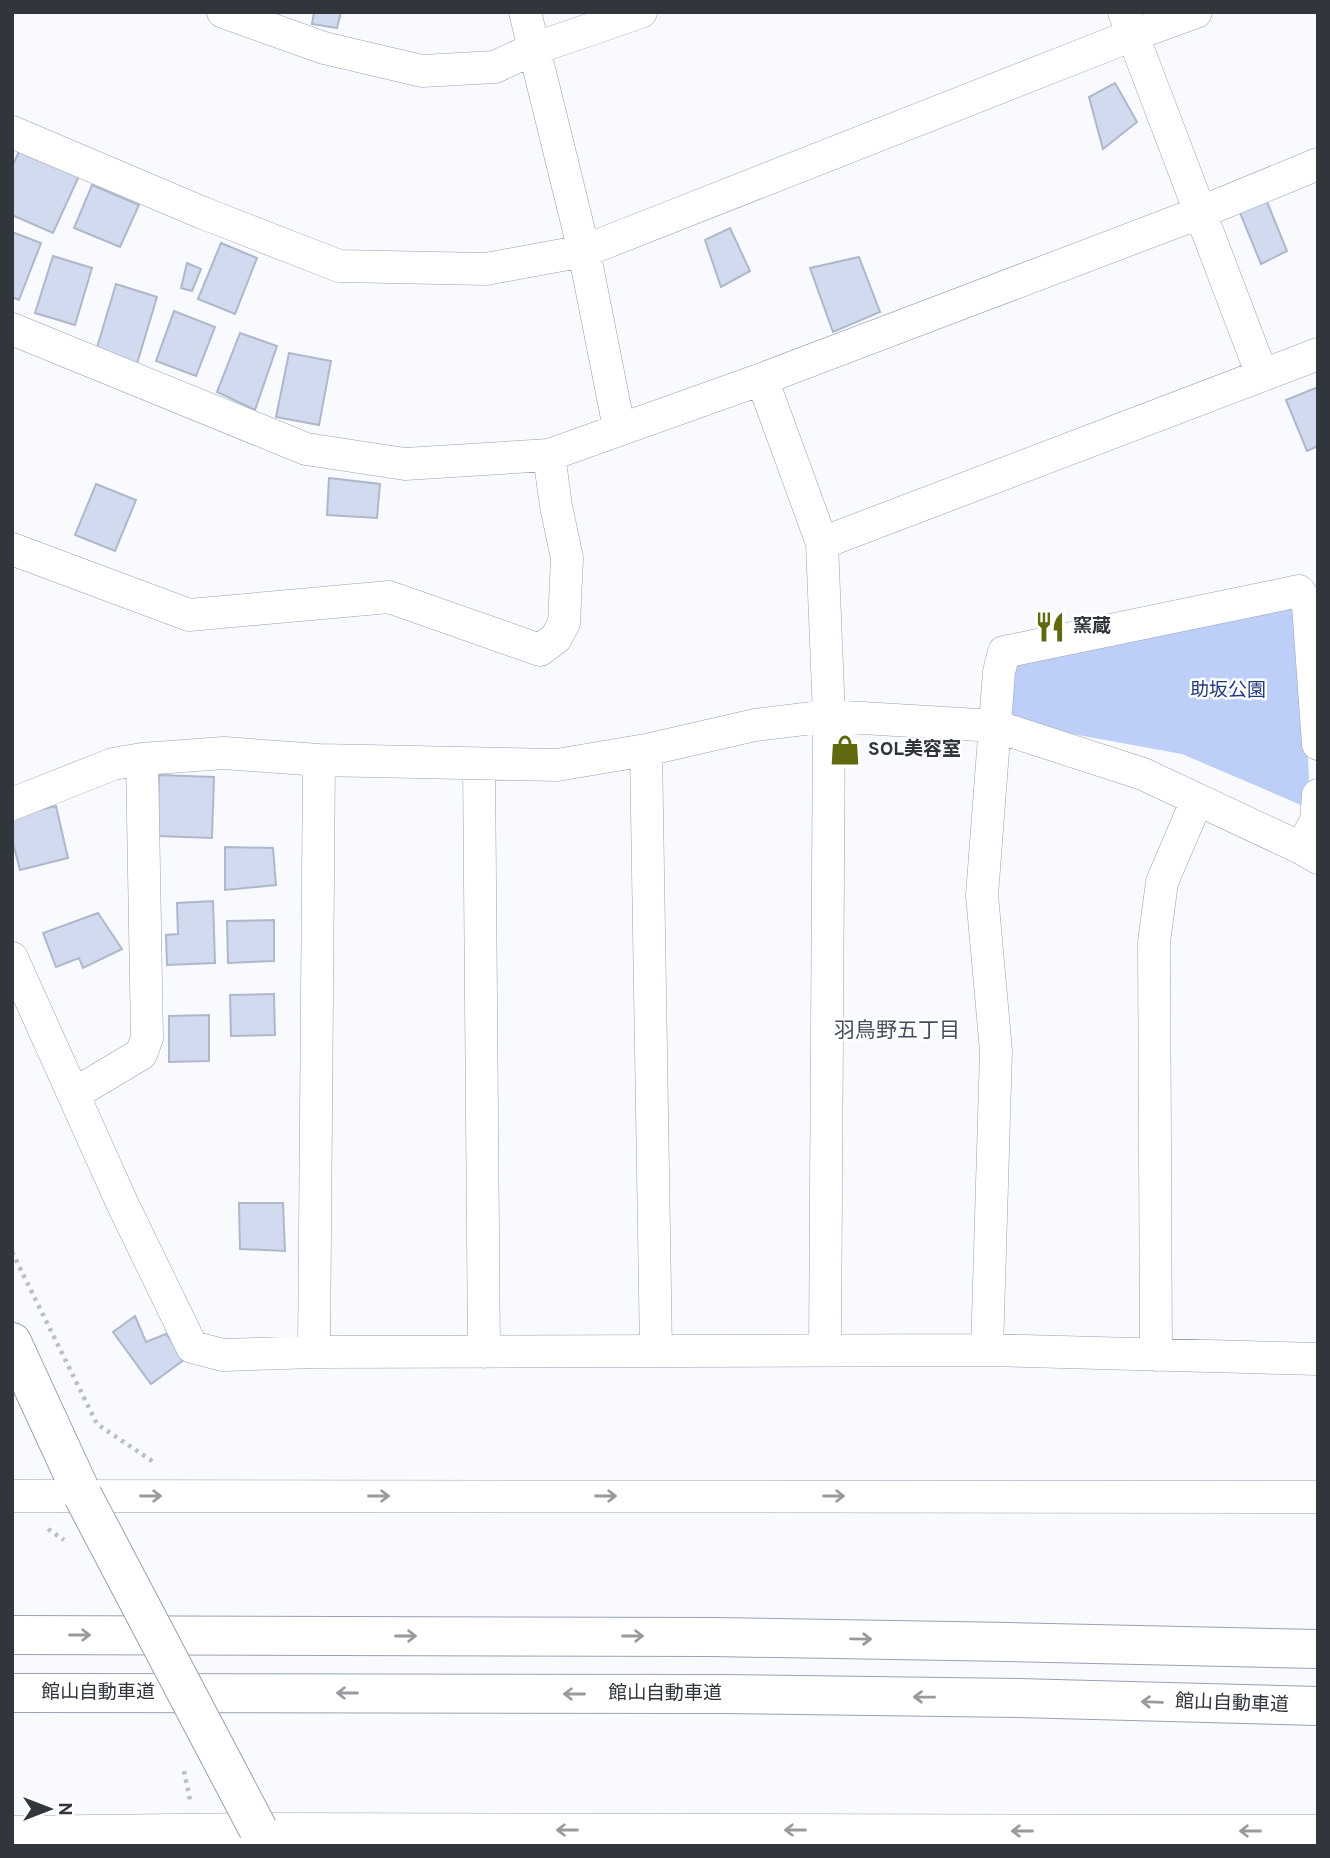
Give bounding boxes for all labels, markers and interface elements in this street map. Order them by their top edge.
restaurant icon: 窯蔵 [1033,610,1067,644]
place label: 窯蔵 [1073,615,1111,639]
park label: 助坂公園 [1190,679,1266,703]
shop icon: SOL美容室 [828,733,862,767]
place label: SOL美容室 [868,738,961,762]
district label: 羽鳥野五丁目 [834,1018,960,1045]
one-way arrow [140,1489,163,1503]
one-way arrow [367,1489,390,1503]
one-way arrow [595,1489,618,1503]
one-way arrow [822,1489,845,1503]
one-way arrow [69,1628,92,1642]
one-way arrow [394,1629,417,1643]
one-way arrow [622,1630,645,1643]
one-way arrow [849,1632,872,1646]
street label: 館山自動車道 [41,1681,155,1705]
street label: 館山自動車道 [608,1682,722,1706]
one-way arrow [335,1686,358,1700]
one-way arrow [563,1687,586,1701]
one-way arrow [913,1690,936,1704]
street label: 館山自動車道 [1175,1690,1289,1718]
one-way arrow [1140,1695,1163,1709]
north arrow [14,1774,84,1844]
text: N [52,1802,76,1816]
one-way arrow [556,1823,579,1837]
one-way arrow [783,1823,806,1837]
one-way arrow [1011,1824,1034,1837]
one-way arrow [1238,1824,1261,1838]

